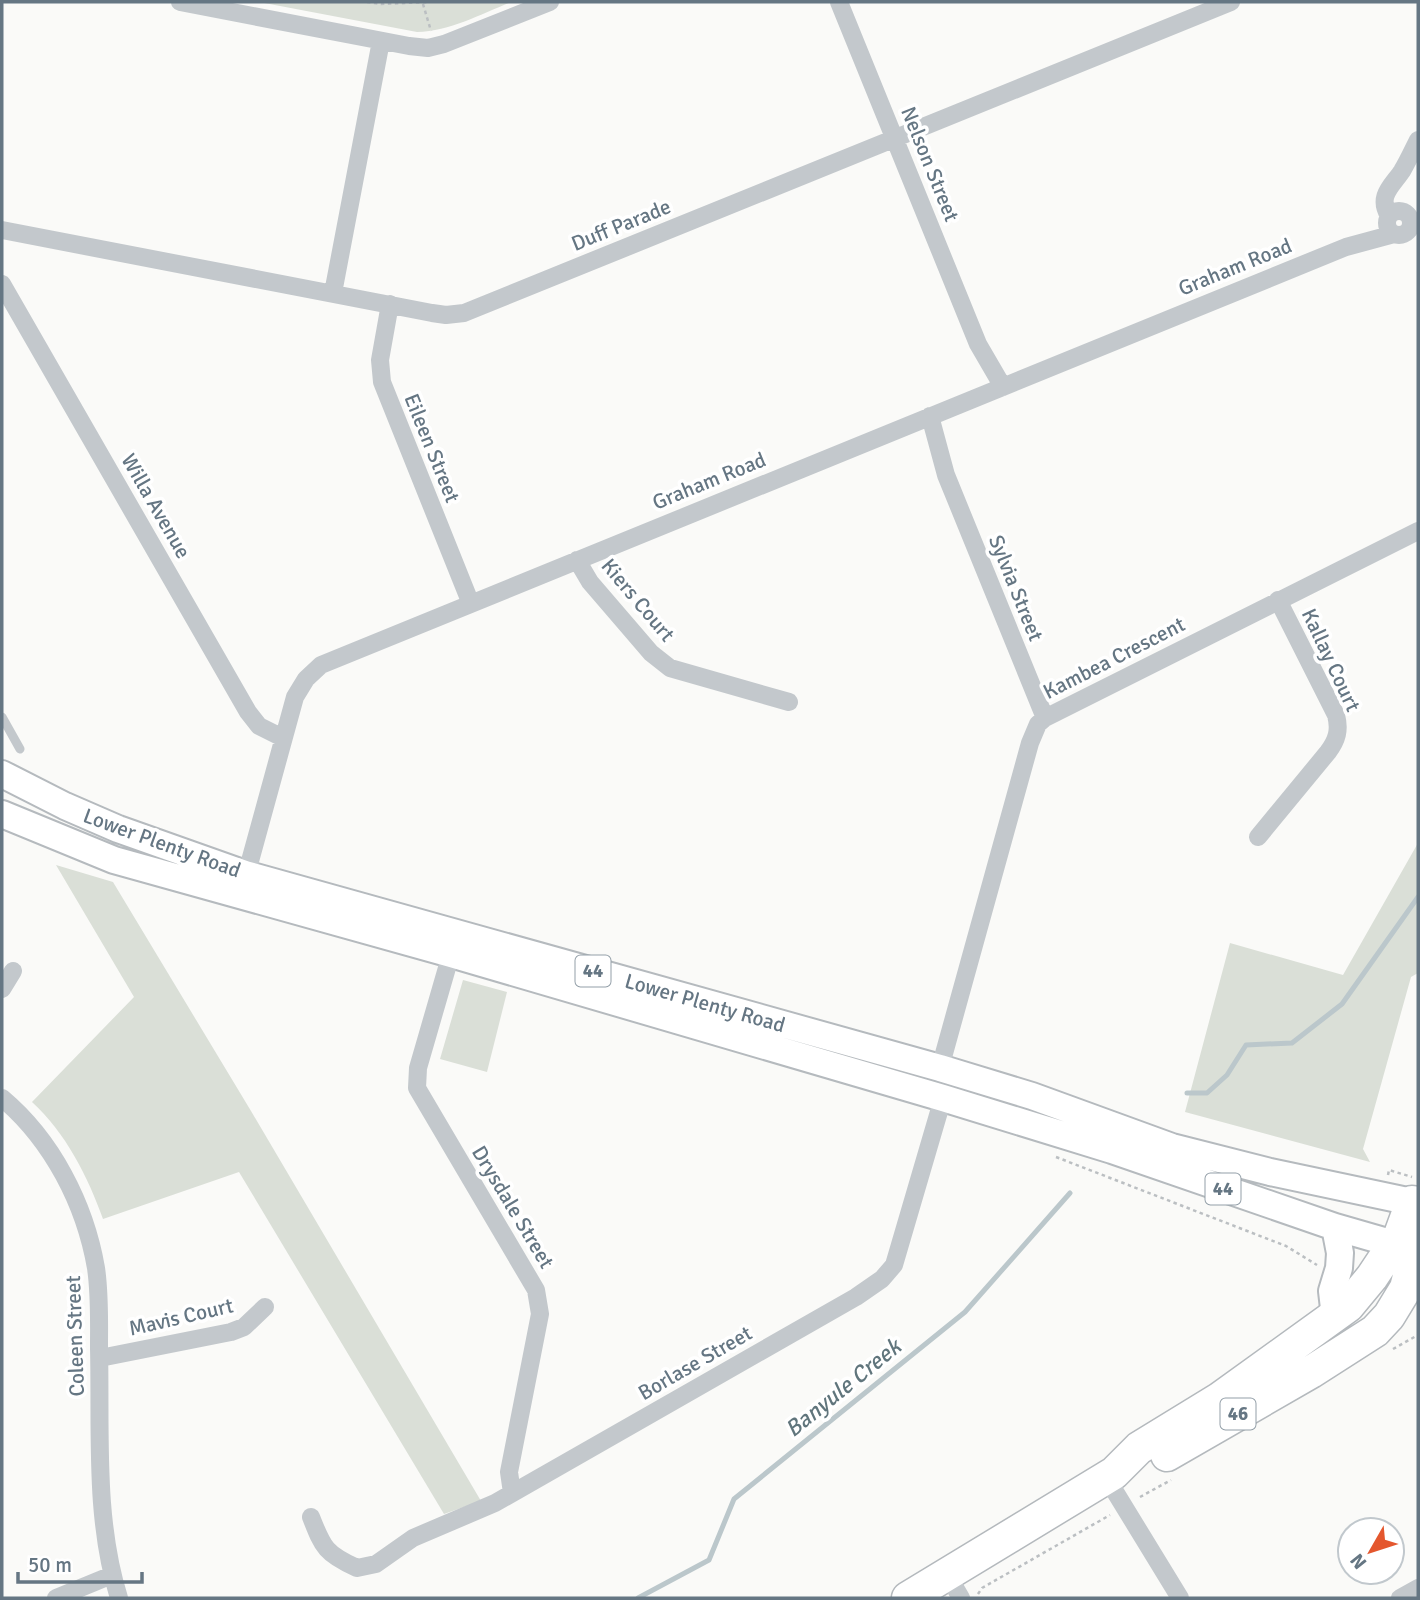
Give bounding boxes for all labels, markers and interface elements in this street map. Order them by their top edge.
street label: Nelson Street [895,103,965,225]
street label: Duff Parade [567,193,675,257]
street label: Graham Road [1174,232,1296,302]
street label: Eileen Street [398,390,466,506]
street label: Graham Road [648,446,770,516]
street label: Willa Avenue [116,449,196,563]
street label: Sylvia Street [983,531,1049,645]
street label: Kiers Court [596,553,680,647]
street label: Kallay Court [1296,604,1366,716]
street label: Kambea Crescent [1039,611,1189,705]
street label: Lower Plenty Road [80,802,244,884]
road number: 44 [576,956,610,987]
street label: Lower Plenty Road [622,968,788,1038]
street label: Drysdale Street [466,1141,560,1273]
road number: 44 [1206,1174,1240,1204]
street label: Coleen Street [60,1275,90,1397]
street label: Mavis Court [126,1292,236,1342]
street label: Borlase Street [633,1320,757,1406]
water label: Banyule Creek [779,1331,909,1444]
road number: 46 [1220,1398,1256,1430]
north arrow [1336,1516,1406,1586]
scale bar [18,1540,142,1584]
text: N [1345,1548,1372,1574]
text: 50 m [28,1552,72,1578]

